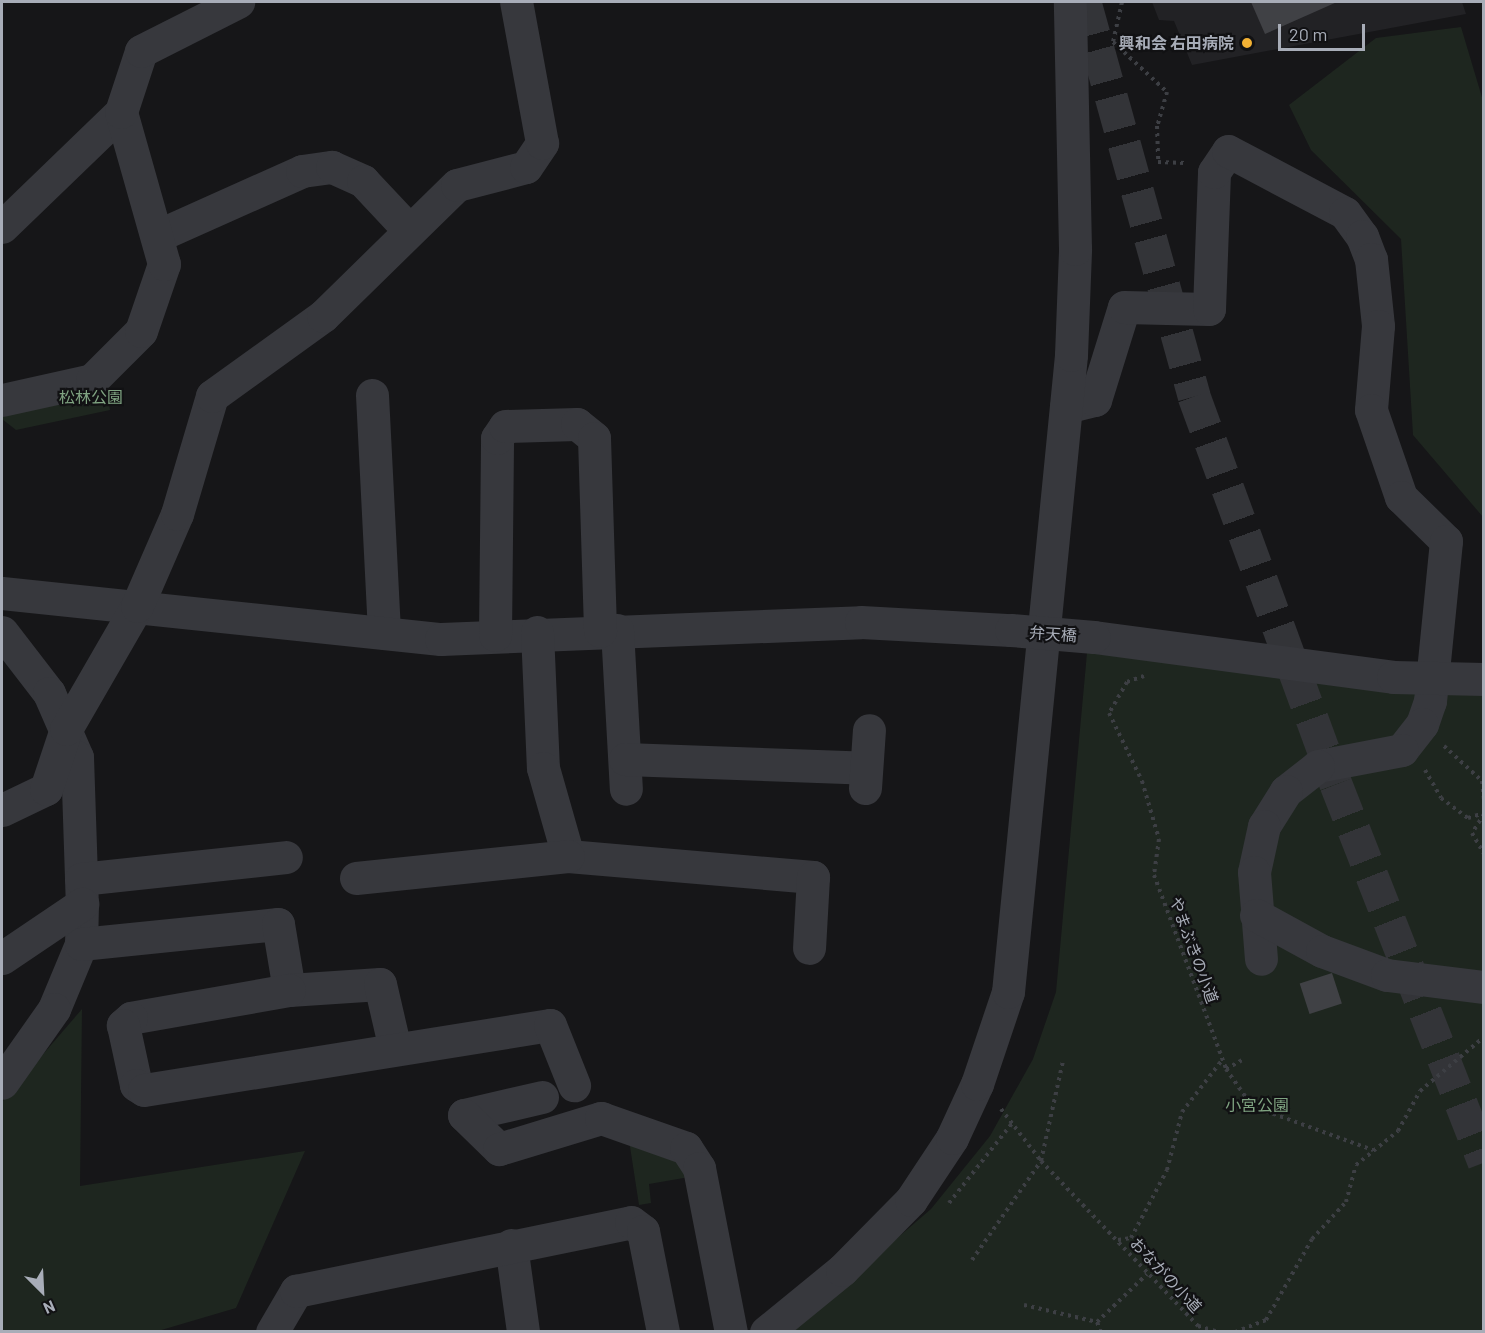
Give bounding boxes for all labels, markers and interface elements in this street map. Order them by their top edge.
scale bar [1281,12,1368,50]
text: 20 m [1289,23,1327,45]
place label: 興和会 右田病院 [1119,33,1234,53]
marker: 興和会 右田病院 [1238,34,1256,52]
park label: 松林公園 [59,387,123,407]
street label: 弁天橋 [1028,623,1078,645]
street label: やまぶきの小道 [1166,894,1222,1006]
park label: 小宮公園 [1225,1095,1289,1115]
street label: おながの小道 [1126,1233,1206,1317]
north arrow [12,1261,72,1321]
text: N [41,1297,58,1319]

